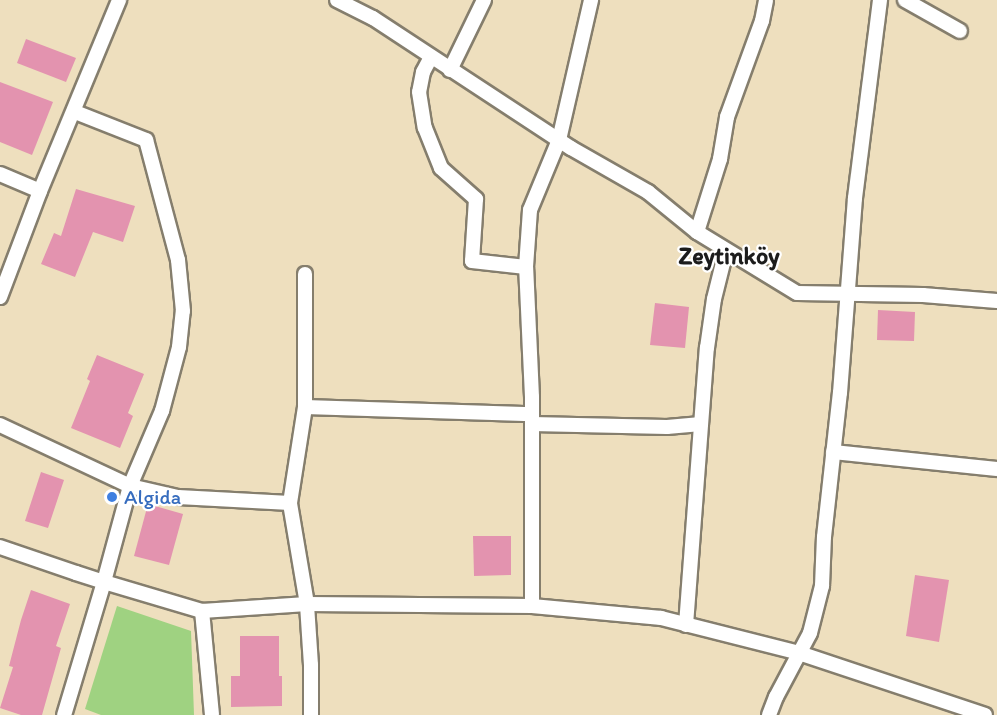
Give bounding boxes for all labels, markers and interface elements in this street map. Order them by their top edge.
district label: Zeytinköy [678,242,780,270]
place label: Algida [124,484,181,510]
marker: Algida [105,490,119,504]

